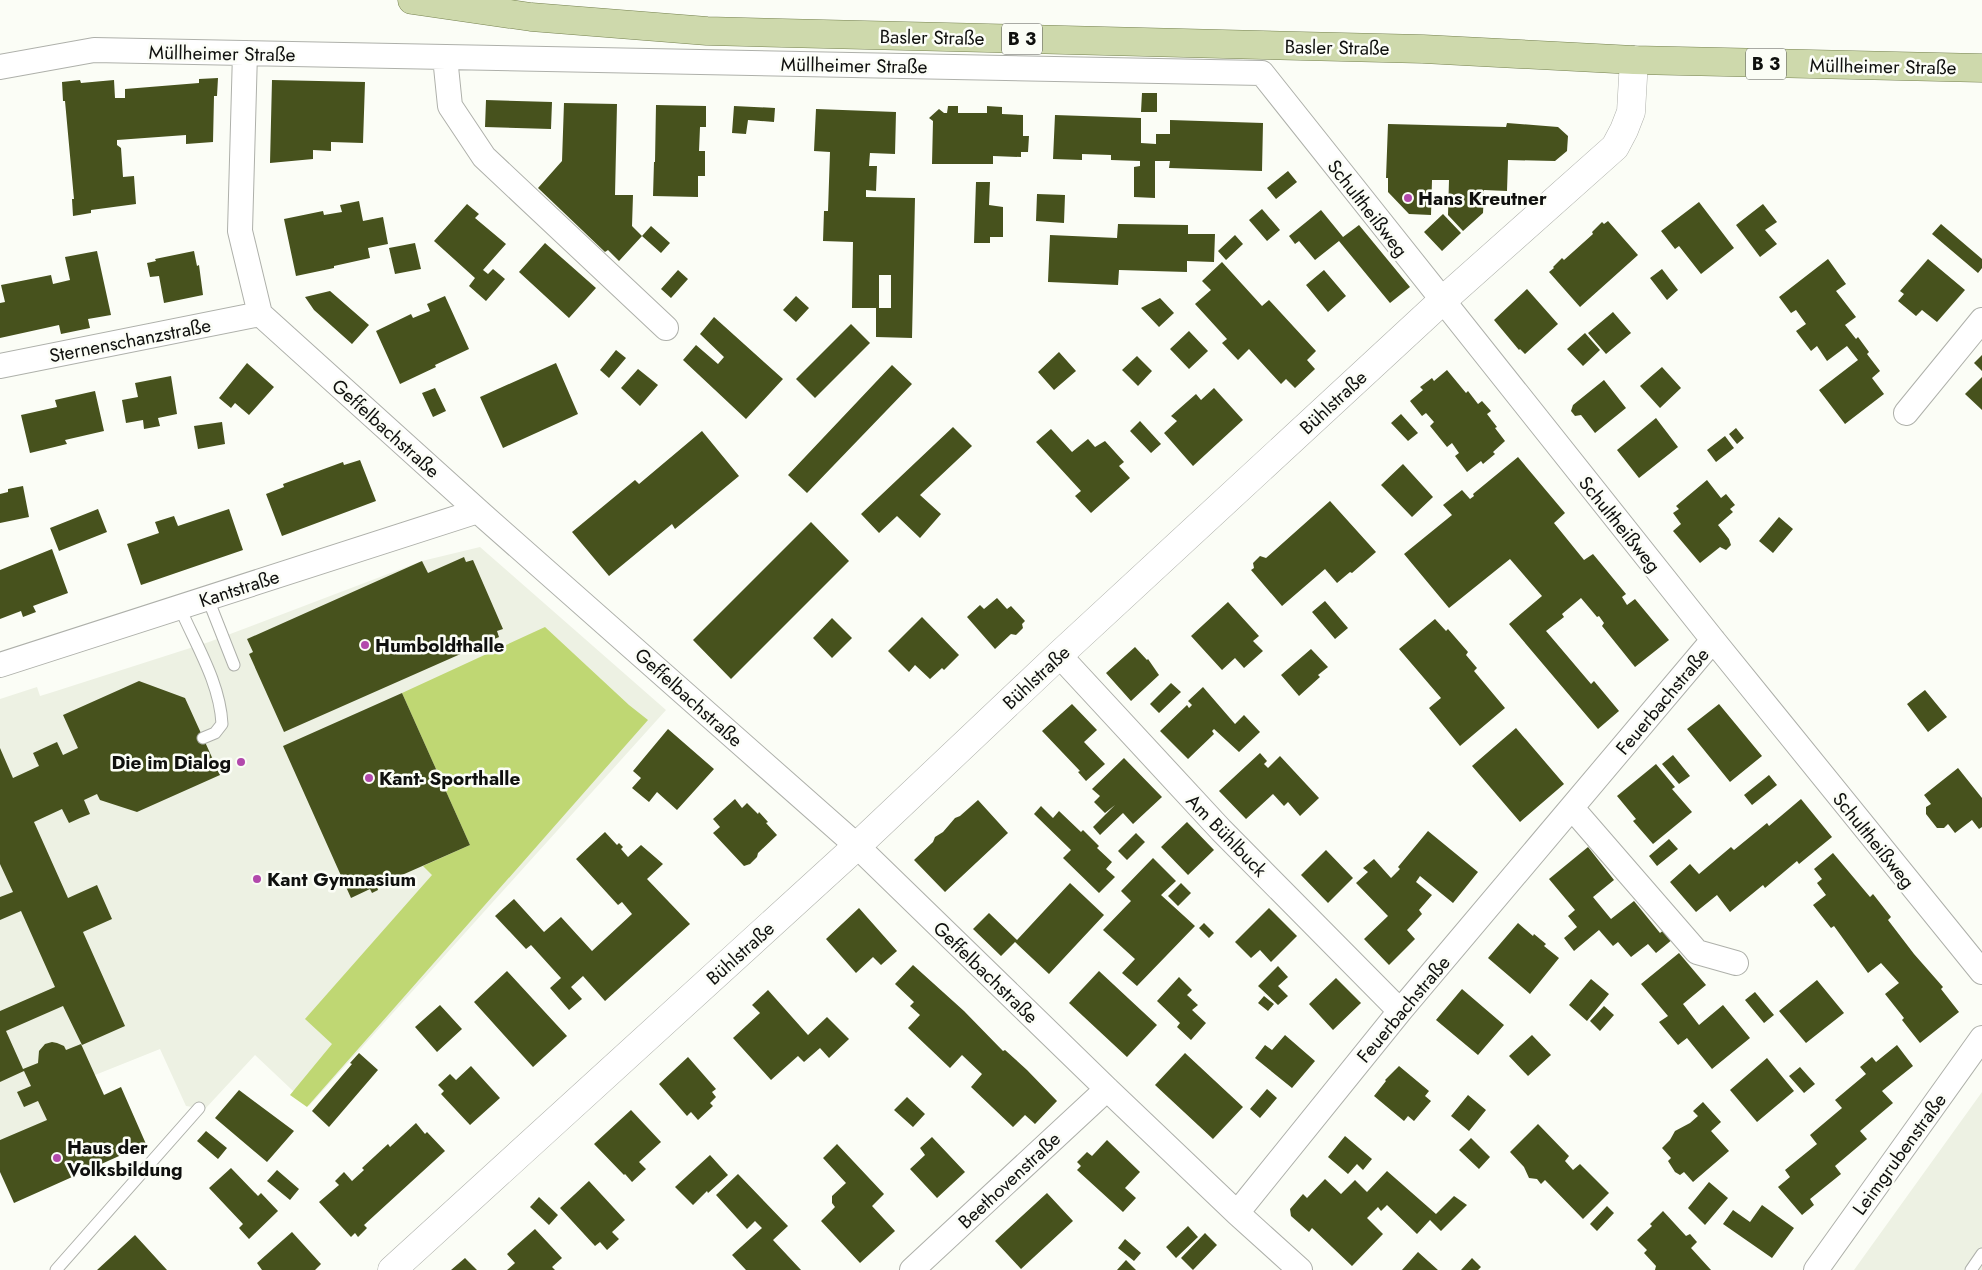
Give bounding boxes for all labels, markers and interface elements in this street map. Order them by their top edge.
street label: Basler Straße [879,23,985,52]
road number: B 3 [1002,23,1042,54]
street label: Basler Straße [1284,33,1390,62]
street label: Müllheimer Straße [148,39,296,68]
road number: B 3 [1746,49,1786,80]
street label: Müllheimer Straße [780,51,928,80]
street label: Müllheimer Straße [1809,52,1957,81]
street label: Schultheißweg [1321,154,1414,263]
place label: Hans Kreutner [1418,185,1547,212]
marker: Hans Kreutner [1402,192,1414,204]
street label: Sternenschanzstraße [47,312,213,369]
street label: Bühlstraße [1294,364,1373,441]
street label: Geffelbachstraße [326,373,446,484]
street label: Schultheißweg [1572,470,1667,578]
street label: Kantstraße [196,563,283,614]
place label: Humboldthalle [375,632,505,659]
marker: Humboldthalle [359,639,371,651]
street label: Bühlstraße [997,639,1076,716]
street label: Geffelbachstraße [629,642,749,753]
street label: Feuerbachstraße [1609,642,1715,761]
place label: Die im Dialog [111,749,231,776]
marker: Die im Dialog [235,756,247,768]
place label: Kant- Sporthalle [379,765,520,792]
marker: Kant- Sporthalle [363,772,375,784]
street label: Schultheißweg [1826,786,1921,894]
street label: Am Bühlbuck [1180,788,1274,883]
place label: Kant Gymnasium [267,866,416,893]
marker: Kant Gymnasium [251,873,263,885]
street label: Bühlstraße [700,915,780,991]
street label: Geffelbachstraße [927,915,1044,1030]
street label: Feuerbachstraße [1350,950,1456,1069]
street label: Leimgrubenstraße [1846,1088,1953,1221]
street label: Beethovenstraße [952,1126,1067,1235]
place label: Haus der Volksbildung [66,1134,183,1183]
marker: Haus der Volksbildung [51,1152,63,1164]

